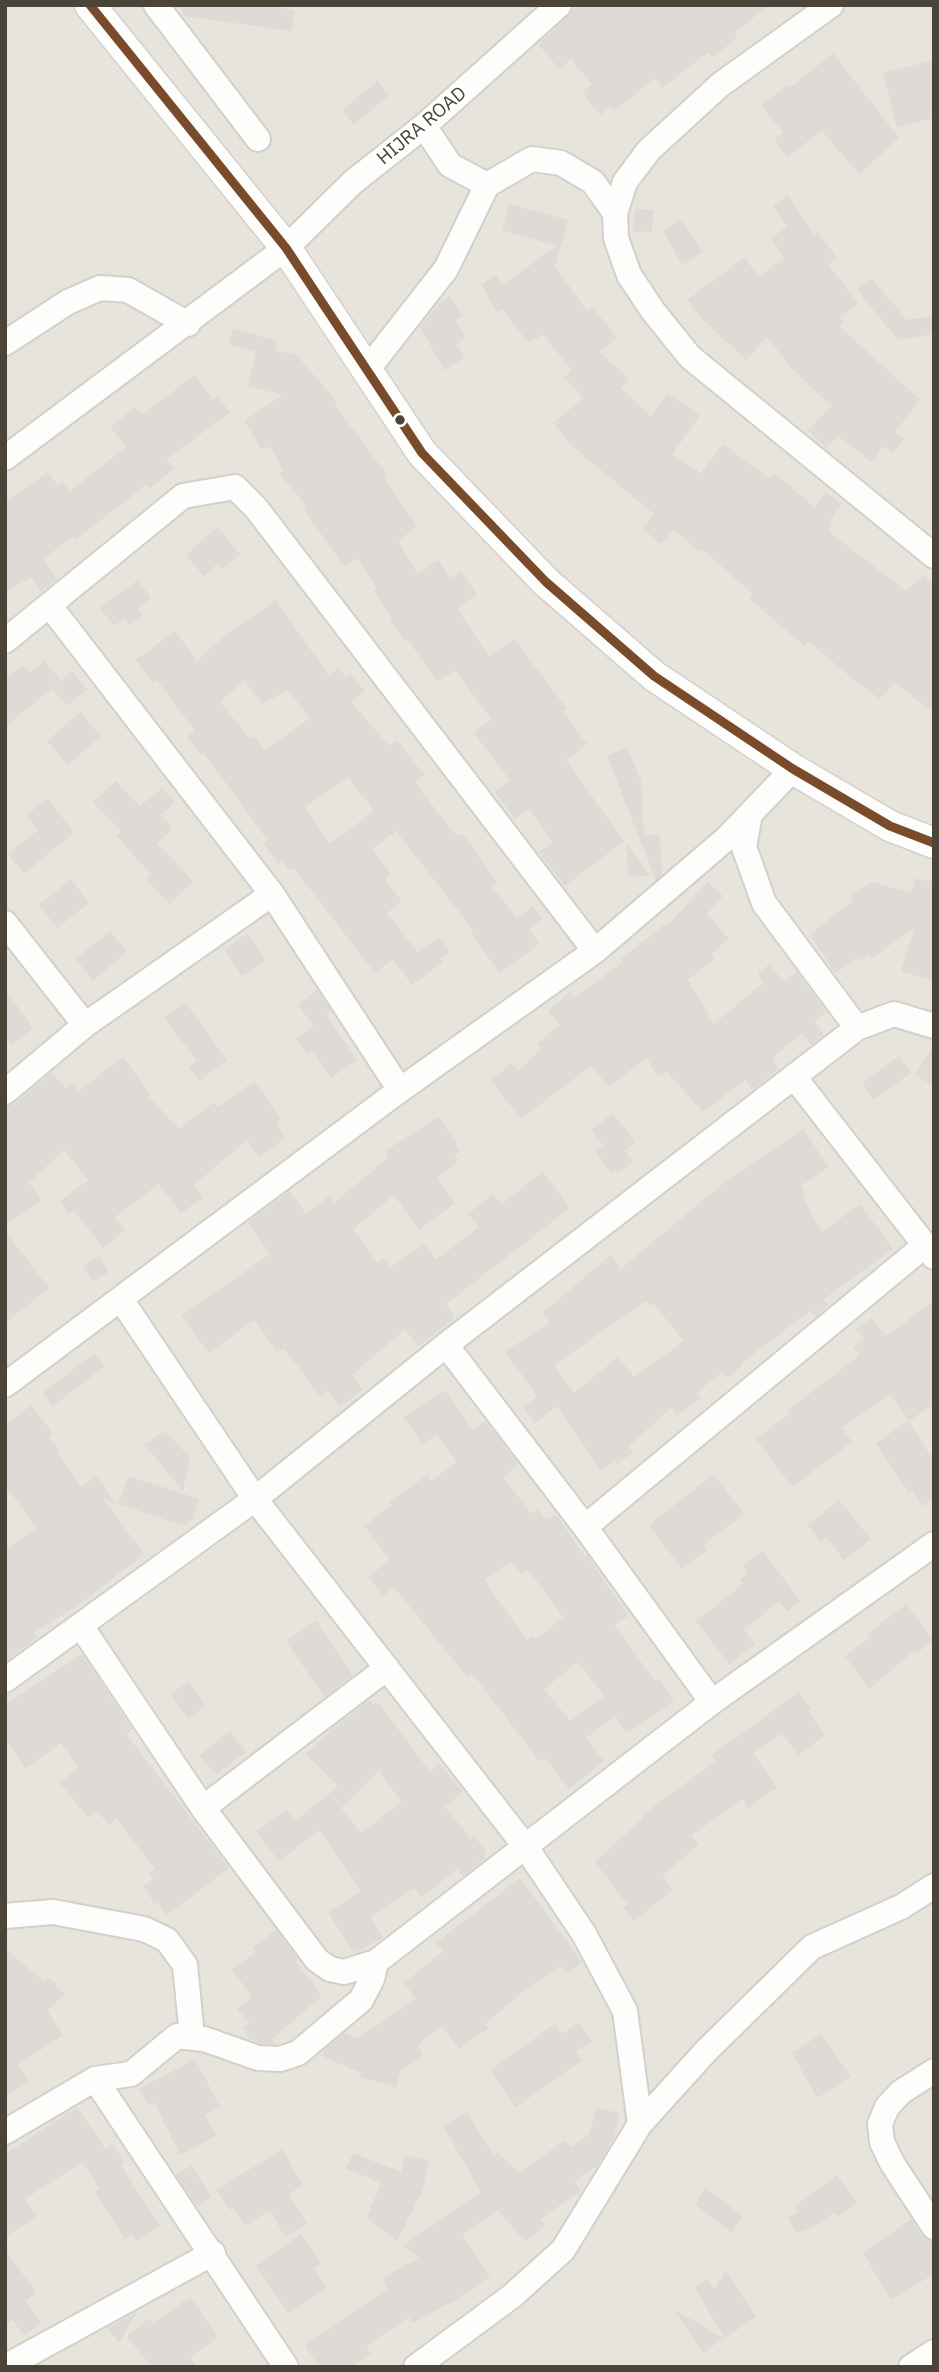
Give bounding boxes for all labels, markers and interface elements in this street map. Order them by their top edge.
street label: HIJRA ROAD [373,82,471,170]
unlabelled marker [393,413,407,427]

